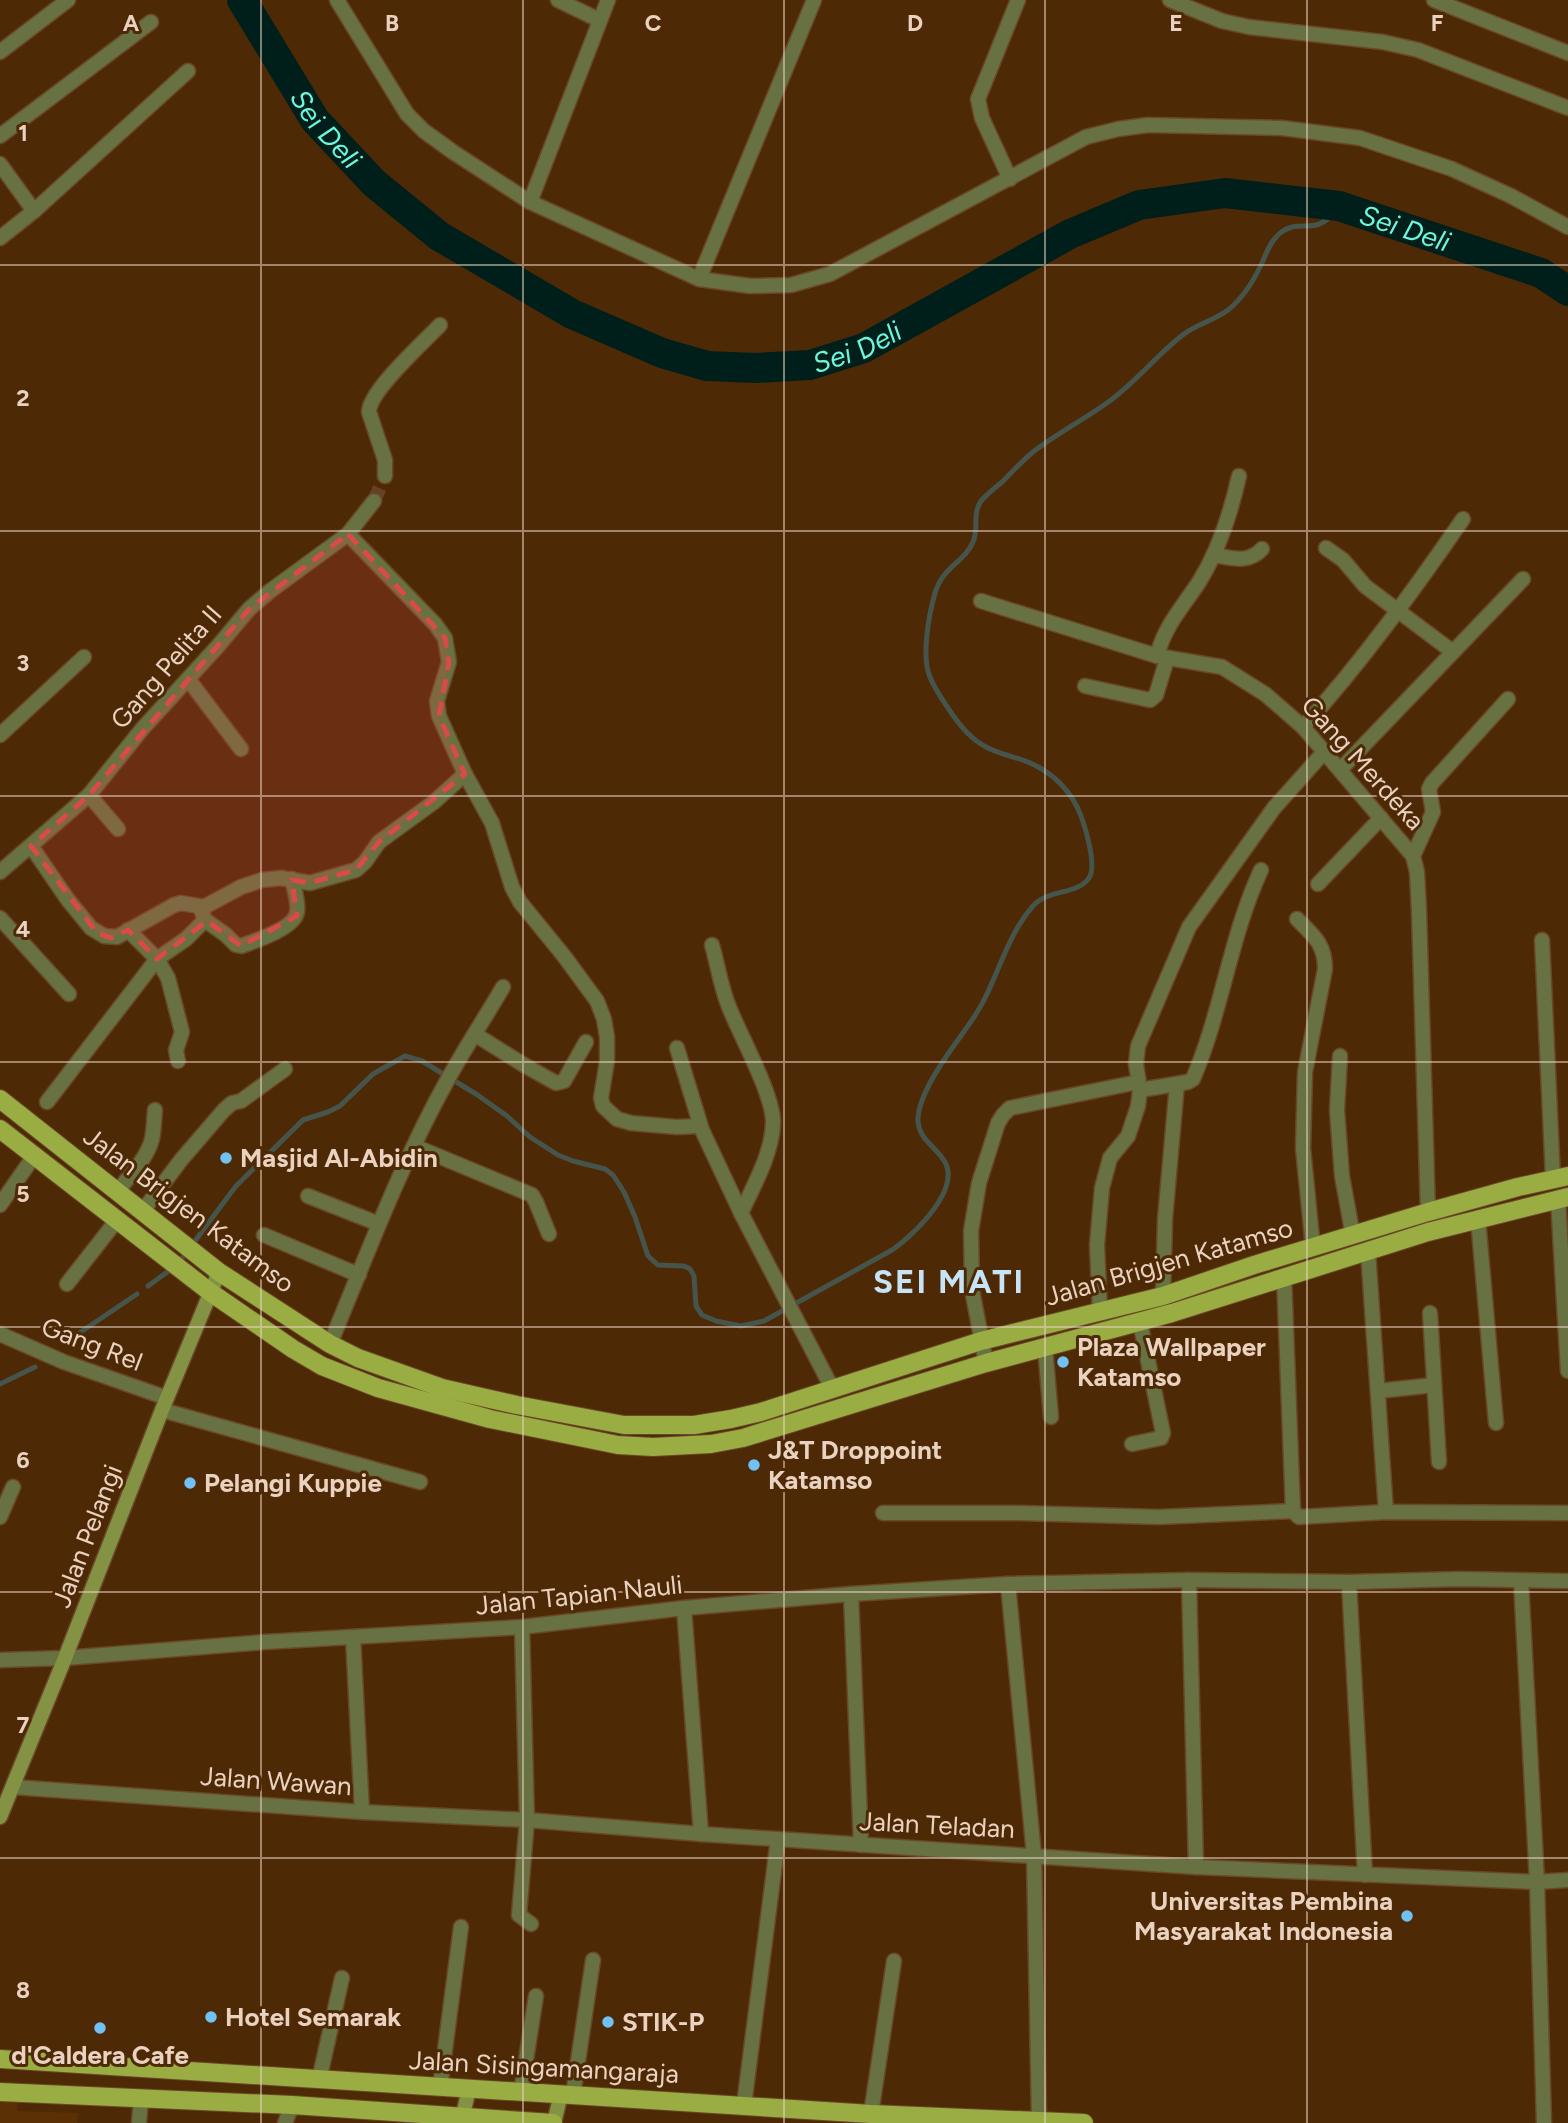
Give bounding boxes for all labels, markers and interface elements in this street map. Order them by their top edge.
text: A [123,9,140,37]
text: B [385,9,399,37]
text: C [645,9,662,37]
text: D [907,9,923,37]
text: E [1169,9,1183,37]
text: F [1431,9,1444,37]
water label: Sei Deli [283,83,369,176]
text: 1 [18,119,28,147]
water label: Sei Deli [1355,197,1455,259]
water label: Sei Deli [808,313,908,380]
text: 2 [16,384,30,412]
street label: Gang Pelita II [104,599,228,735]
text: 3 [17,649,29,677]
street label: Gang Merdeka [1294,689,1432,837]
text: 4 [16,915,30,943]
street label: Jalan Brigjen Katamso [77,1120,301,1300]
place label: Masjid Al-Abidin [240,1142,438,1174]
marker: Masjid Al-Abidin [218,1150,234,1166]
text: 5 [16,1180,30,1208]
street label: Jalan Brigjen Katamso [1042,1211,1296,1313]
district label: SEI MATI [873,1262,1025,1301]
street label: Gang Rel [37,1310,147,1378]
place label: Plaza Wallpaper Katamso [1077,1331,1266,1393]
marker: Plaza Wallpaper Katamso [1055,1354,1071,1370]
place label: J&T Droppoint Katamso [768,1434,942,1496]
text: 6 [16,1446,30,1474]
marker: J&T Droppoint Katamso [746,1457,762,1473]
street label: Jalan Pelangi [45,1460,129,1612]
place label: Pelangi Kuppie [204,1467,382,1499]
marker: Pelangi Kuppie [182,1475,198,1491]
street label: Jalan Tapian Nauli [474,1568,684,1622]
text: 7 [17,1711,30,1739]
street label: Jalan Wawan [199,1760,353,1802]
street label: Jalan Teladan [859,1805,1015,1845]
place label: Universitas Pembina Masyarakat Indonesia [1134,1885,1393,1947]
marker: Universitas Pembina Masyarakat Indonesia [1399,1908,1415,1924]
text: 8 [16,1976,30,2004]
place label: Hotel Semarak [225,2001,401,2033]
place label: STIK-P [622,2006,704,2038]
marker: Hotel Semarak [203,2009,219,2025]
marker: STIK-P [600,2014,616,2030]
marker: d'Caldera Cafe [92,2020,108,2036]
place label: d'Caldera Cafe [11,2039,189,2071]
street label: Jalan Sisingamangaraja [408,2044,680,2090]

